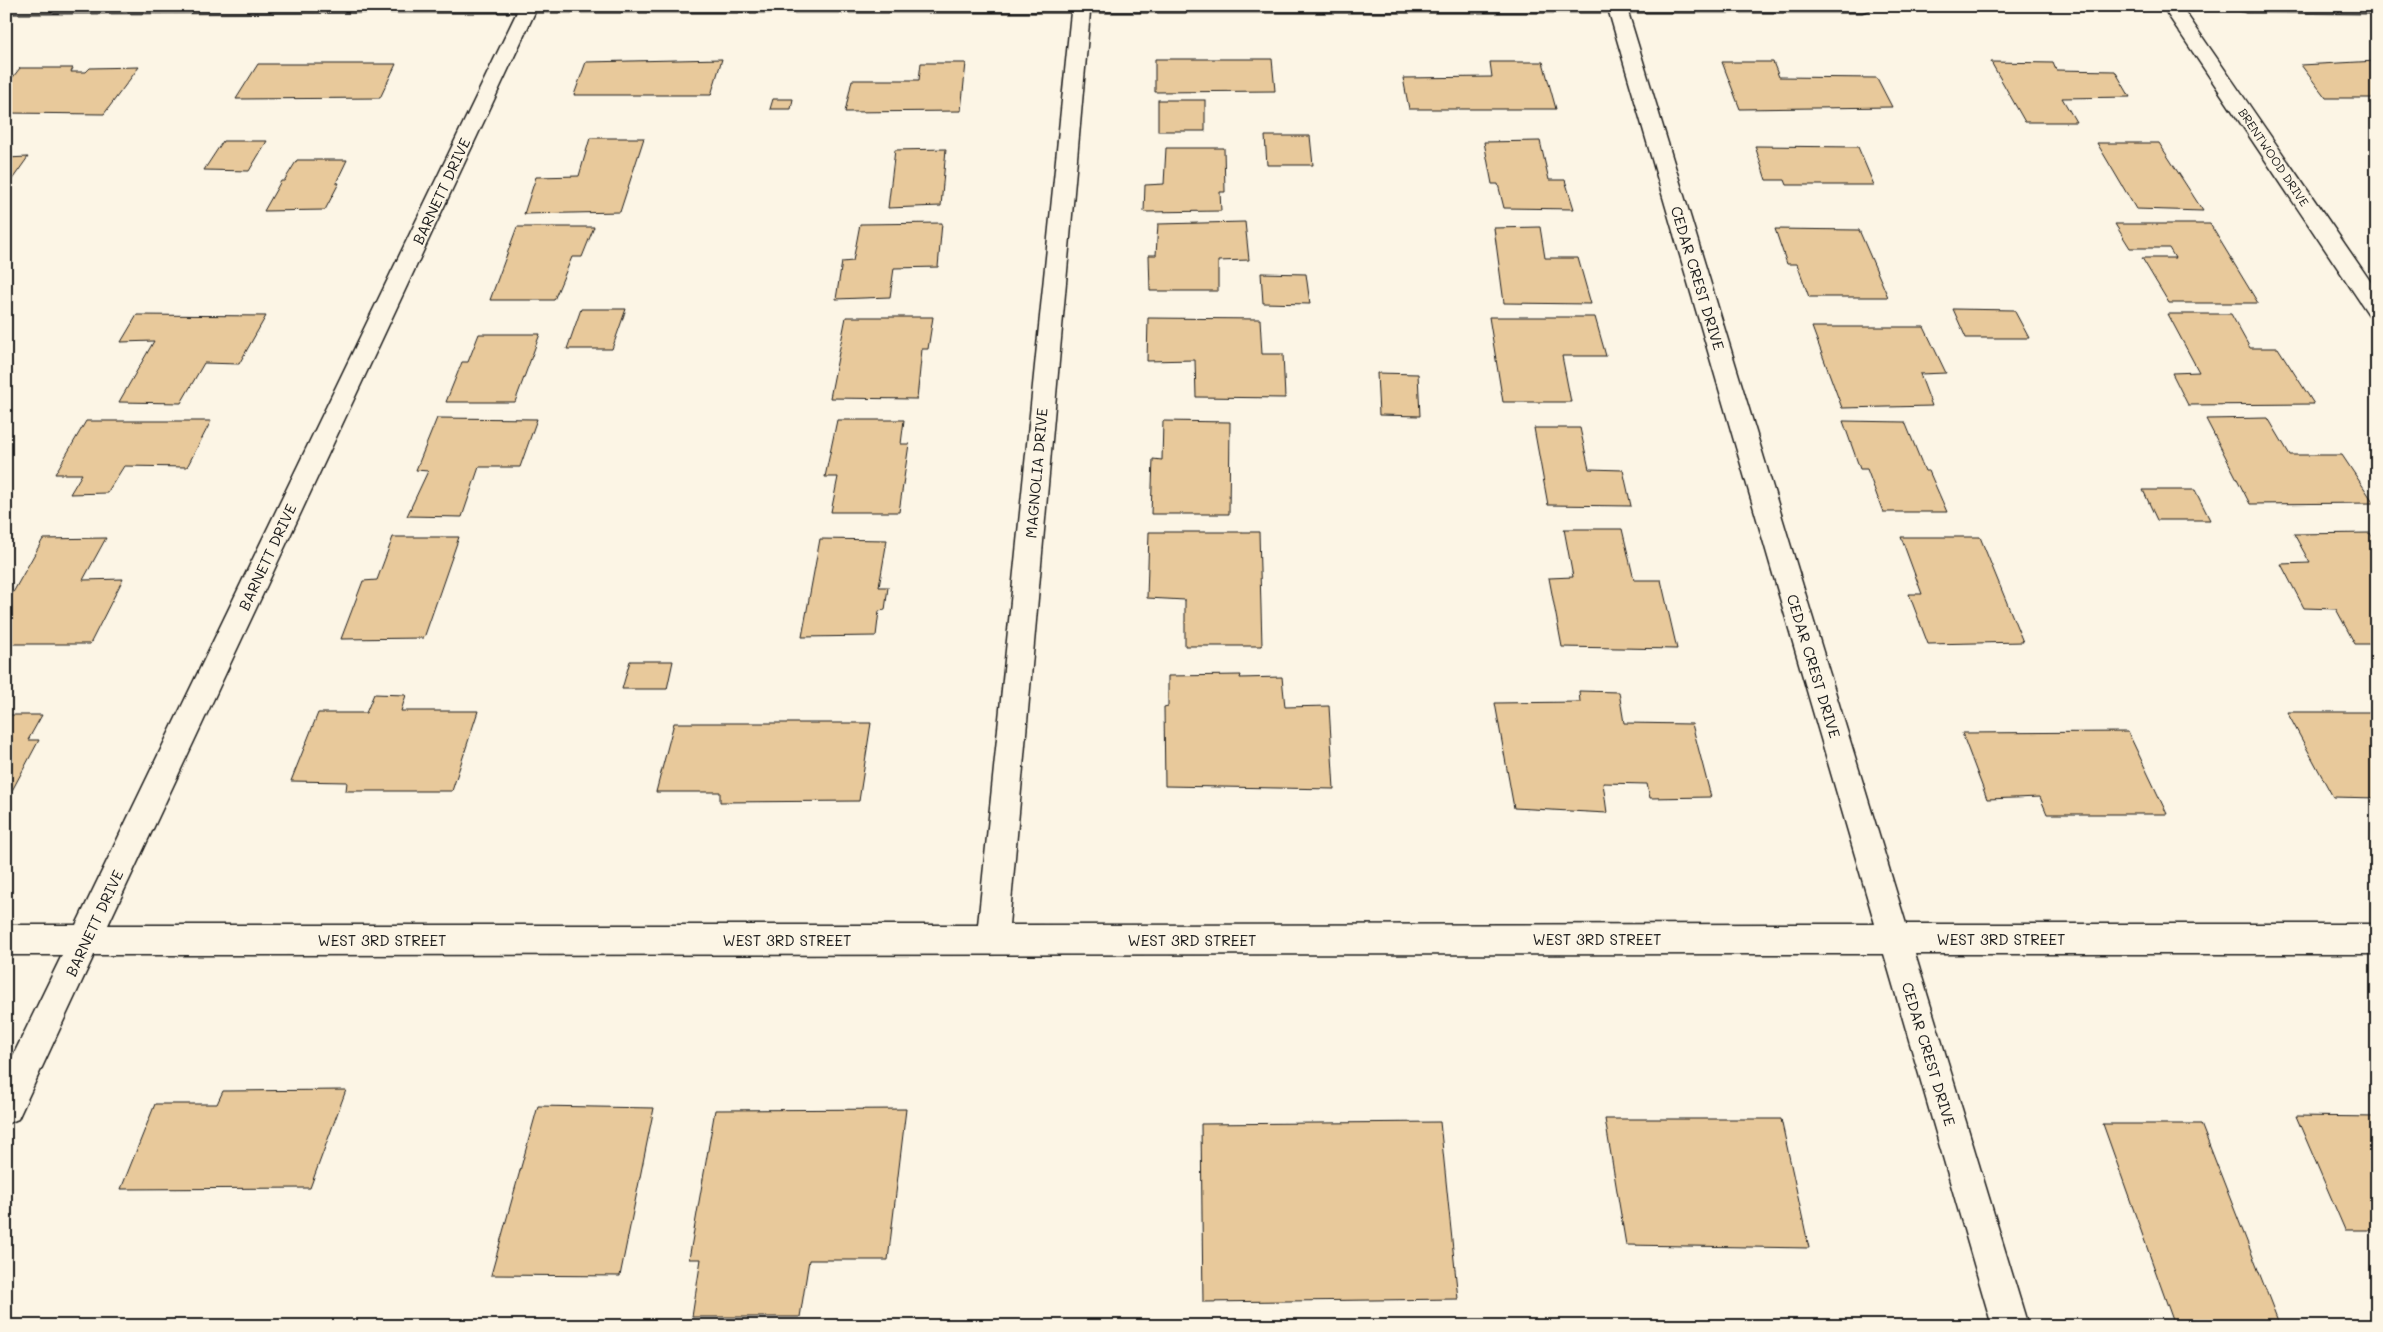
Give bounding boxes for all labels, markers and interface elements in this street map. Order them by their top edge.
street label: BRENTWOOD DRIVE [2235,105,2313,209]
street label: BARNETT DRIVE [408,134,475,247]
street label: CEDAR CREST DRIVE [1667,204,1730,353]
street label: MAGNOLIA DRIVE [1020,407,1052,539]
street label: BARNETT DRIVE [234,500,301,613]
street label: CEDAR CREST DRIVE [1783,592,1846,741]
street label: BARNETT DRIVE [61,866,128,979]
street label: WEST 3RD STREET [1533,929,1661,949]
street label: WEST 3RD STREET [1937,929,2065,949]
street label: WEST 3RD STREET [318,930,446,950]
street label: WEST 3RD STREET [723,930,851,950]
street label: WEST 3RD STREET [1128,930,1256,950]
street label: CEDAR CREST DRIVE [1898,980,1961,1129]

